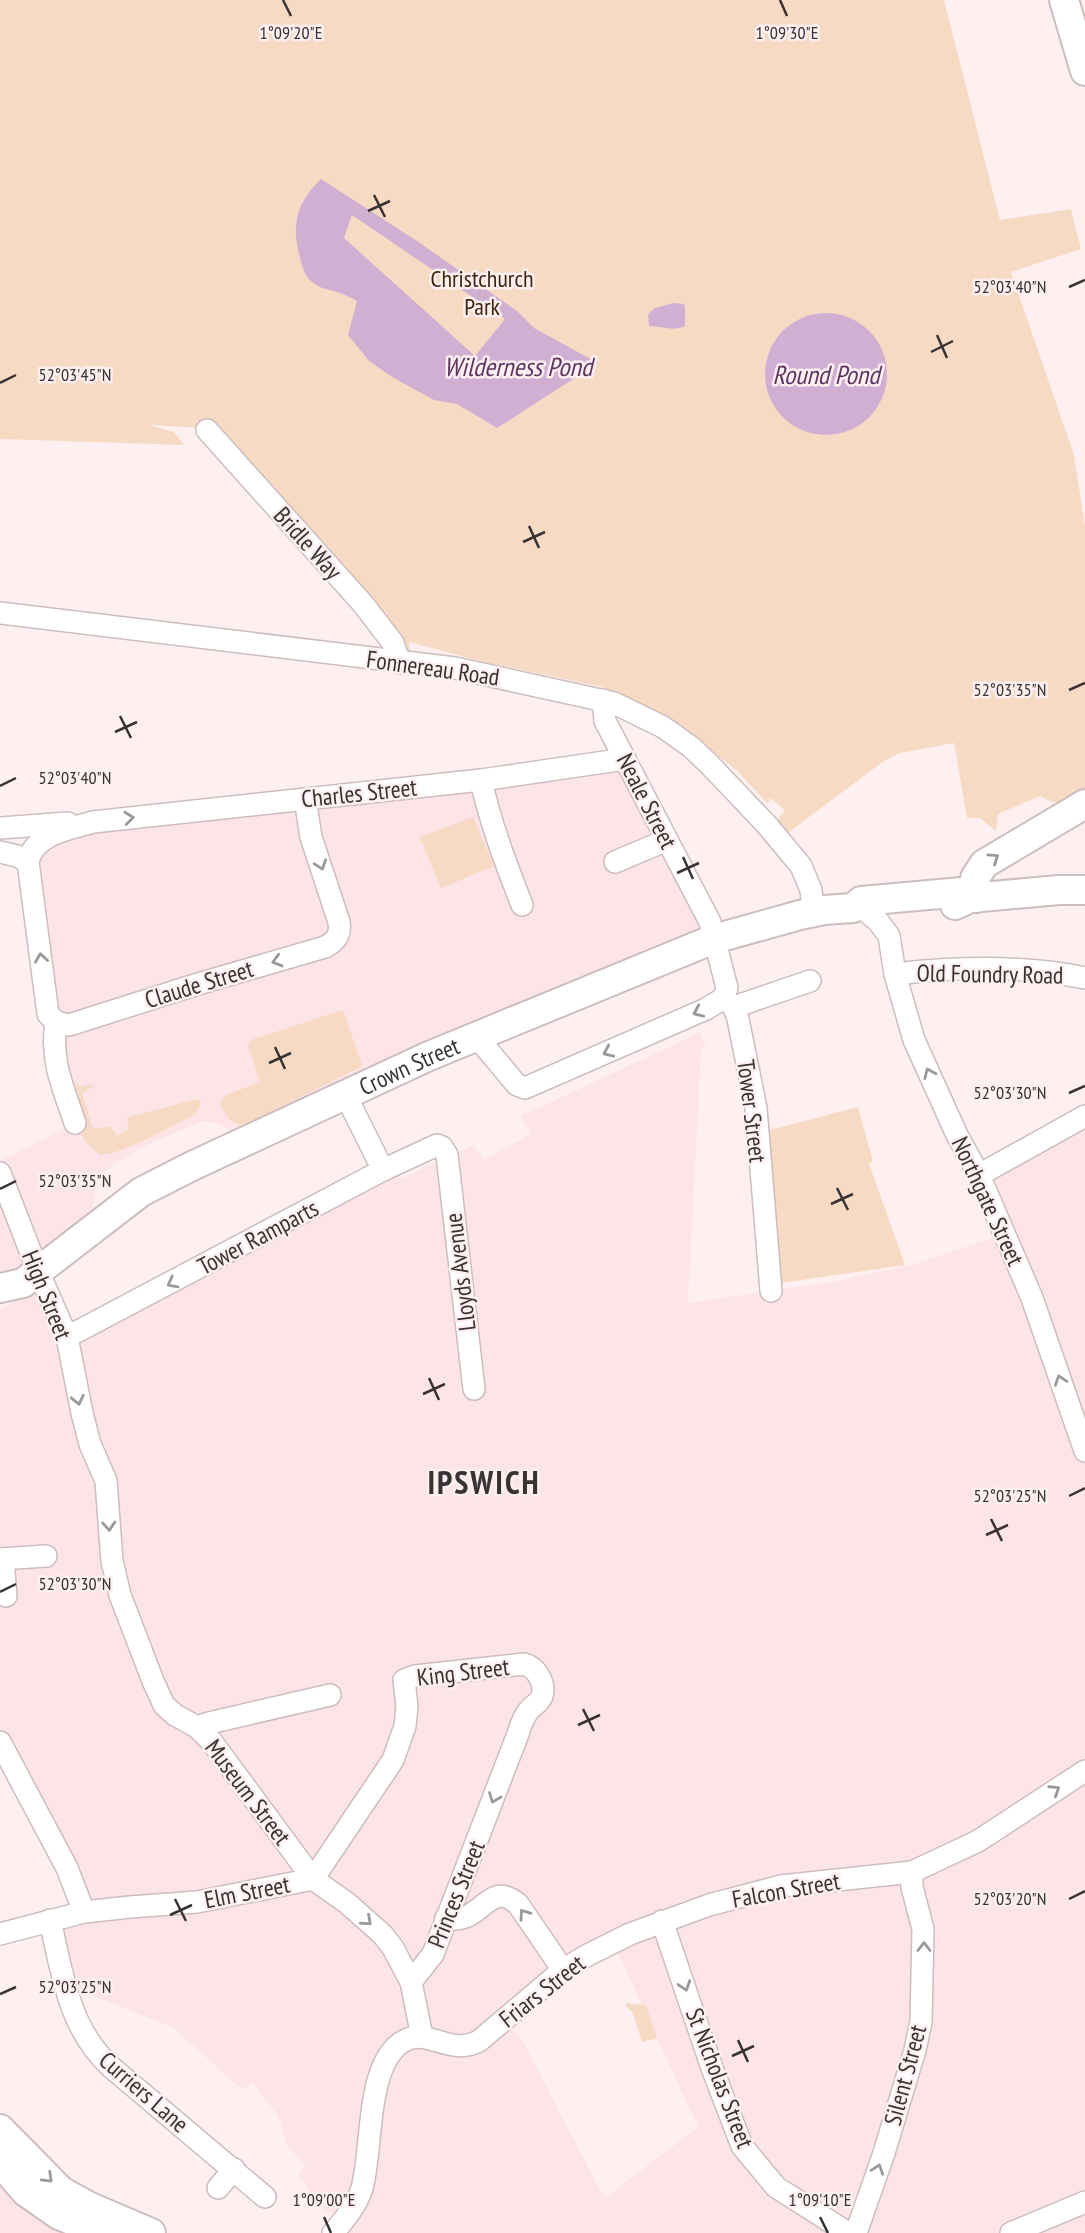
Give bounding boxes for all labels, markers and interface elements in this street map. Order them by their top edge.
text: 1°09'20"E [260,21,322,44]
text: 1°09'30"E [756,21,818,44]
park label: Christchurch Park [430,263,534,322]
text: 52°03'40"N [974,275,1046,298]
water label: Wilderness Pond [444,350,596,383]
water label: Round Pond [772,358,883,391]
text: 52°03'45"N [39,363,111,386]
street label: Bridle Way [267,500,349,586]
street label: Fonnereau Road [365,643,501,693]
text: 52°03'35"N [974,678,1046,701]
street label: Neale Street [610,748,684,854]
text: 52°03'40"N [39,766,111,789]
street label: Charles Street [300,771,419,814]
one-way arrow [124,811,135,826]
one-way arrow [986,853,999,866]
one-way arrow [313,858,327,870]
one-way arrow [33,952,48,964]
street label: Claude Street [141,953,257,1015]
one-way arrow [271,953,283,967]
street label: Old Foundry Road [916,957,1064,991]
one-way arrow [693,1004,705,1018]
street label: Crown Street [354,1030,464,1102]
one-way arrow [603,1044,616,1058]
street label: Tower Street [730,1058,774,1165]
one-way arrow [923,1068,937,1080]
text: 52°03'30"N [974,1081,1046,1104]
street label: Northgate Street [945,1132,1032,1271]
text: 52°03'35"N [39,1169,111,1192]
street label: Tower Ramparts [192,1192,324,1282]
street label: Lloyds Avenue [437,1211,483,1333]
street label: High Street [15,1246,79,1345]
one-way arrow [167,1275,179,1288]
one-way arrow [1054,1375,1068,1387]
one-way arrow [70,1394,85,1406]
district label: IPSWICH [427,1461,541,1503]
text: 52°03'25"N [974,1484,1046,1507]
one-way arrow [101,1521,116,1532]
text: 52°03'30"N [39,1572,111,1595]
street label: King Street [415,1651,511,1693]
street label: Museum Street [198,1733,298,1851]
one-way arrow [1047,1785,1060,1798]
one-way arrow [488,1791,502,1803]
street label: Princes Street [420,1835,492,1952]
street label: Falcon Street [730,1865,843,1915]
street label: Elm Street [202,1868,293,1915]
text: 52°03'20"N [974,1887,1046,1910]
one-way arrow [520,1909,532,1922]
one-way arrow [359,1913,372,1925]
one-way arrow [916,1942,932,1952]
street label: Friars Street [493,1948,592,2034]
text: 52°03'25"N [39,1975,111,1998]
one-way arrow [677,1979,691,1991]
street label: St Nicholas Street [679,2004,761,2153]
street label: Silent Street [877,2021,933,2129]
street label: Curriers Lane [93,2045,195,2139]
one-way arrow [870,2163,884,2175]
one-way arrow [40,2170,53,2183]
text: 1°09'00"E [293,2188,355,2211]
text: 1°09'10"E [789,2188,851,2211]

